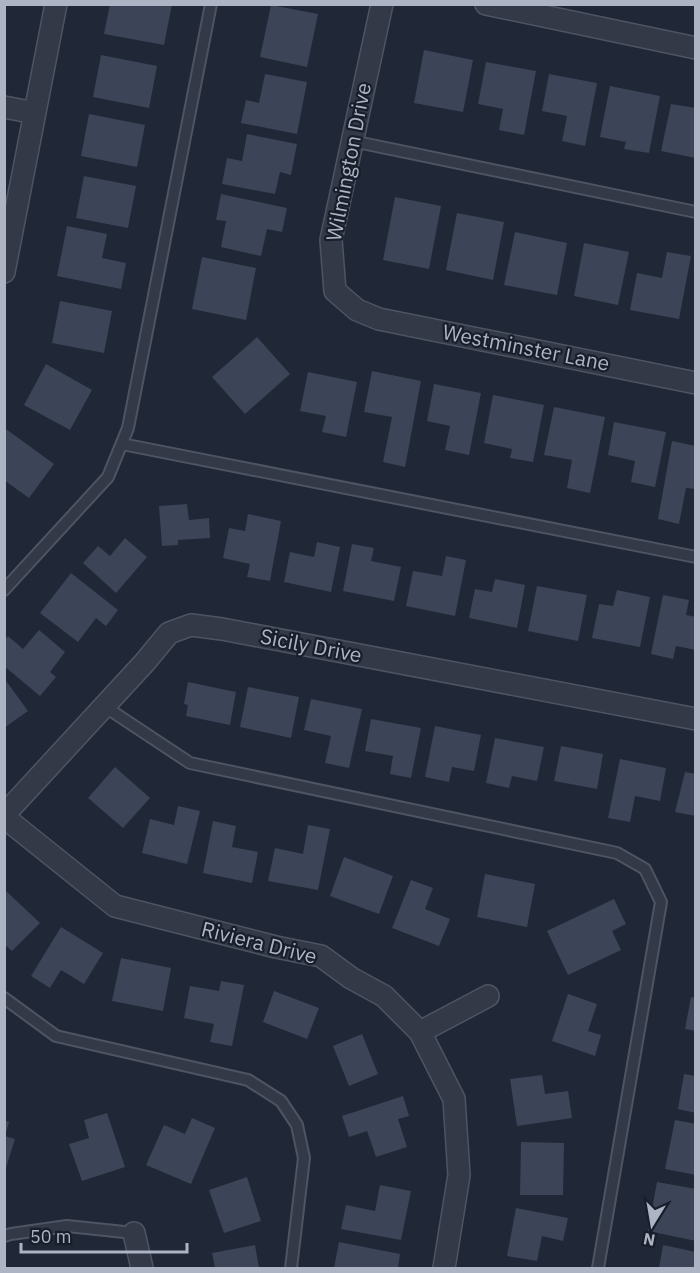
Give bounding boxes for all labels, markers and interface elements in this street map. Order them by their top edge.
street label: Wilmington Drive [319,80,377,243]
street label: Westminster Lane [440,317,612,377]
street label: Sicily Drive [258,621,364,669]
street label: Riviera Drive [198,914,320,970]
north arrow [622,1195,682,1255]
scale bar [21,1216,188,1254]
text: 50 m [30,1225,72,1248]
text: N [642,1229,657,1251]

